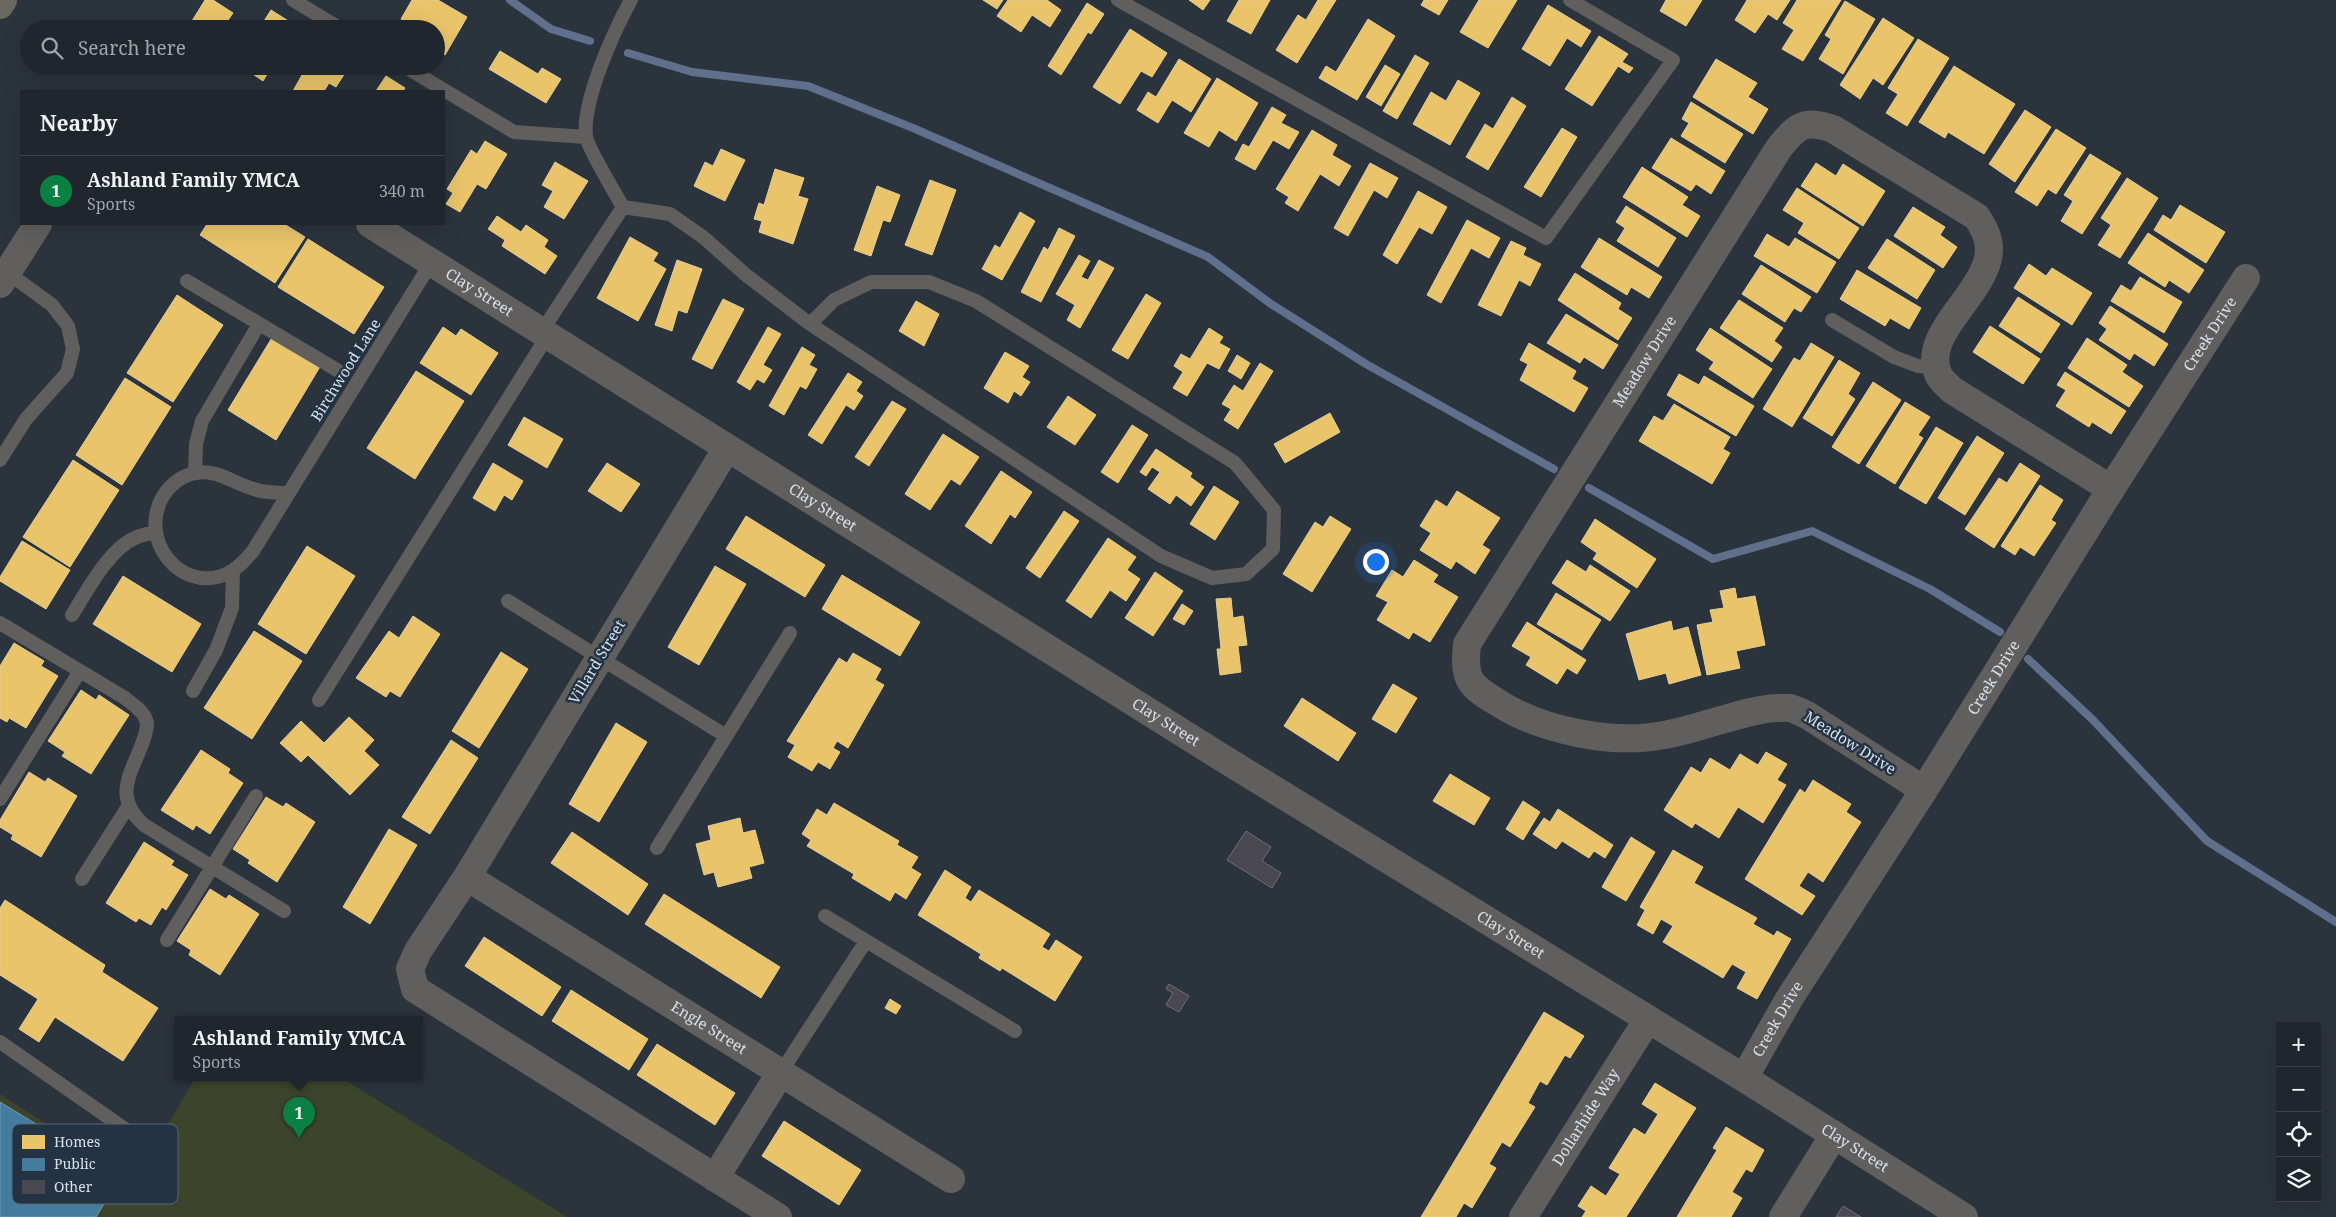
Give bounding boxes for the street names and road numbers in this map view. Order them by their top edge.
street label: Clay Street [442,263,517,320]
street label: Creek Drive [2178,293,2240,375]
street label: Meadow Drive [1607,311,1680,411]
street label: Birchwood Lane [306,314,385,425]
street label: Clay Street [785,478,861,535]
street label: Villard Street [563,616,629,707]
street label: Creek Drive [1962,636,2024,718]
street label: Clay Street [1129,693,1204,750]
street label: Meadow Drive [1801,706,1900,778]
street label: Clay Street [1473,905,1549,962]
street label: Creek Drive [1747,977,1807,1060]
street label: Engle Street [668,996,751,1058]
street label: Dollarhide Way [1547,1064,1624,1169]
street label: Clay Street [1818,1118,1893,1176]

